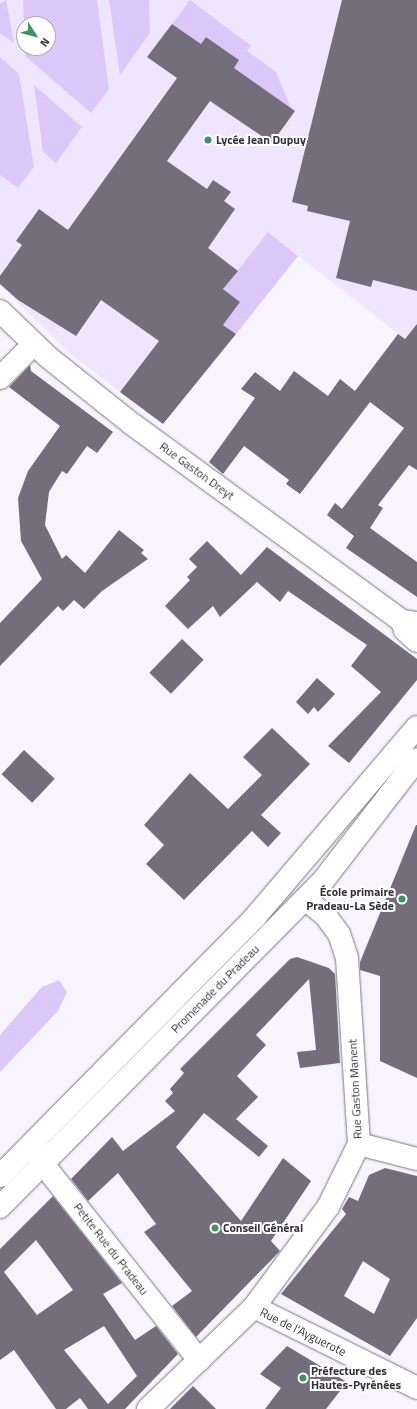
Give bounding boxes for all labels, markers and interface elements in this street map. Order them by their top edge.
north arrow [16,16,56,56]
text: N [36,35,54,50]
place label: Lycée Jean Dupuy [216,133,306,147]
marker: Lycée Jean Dupuy [203,135,213,145]
street label: Rue Gaston Dreyt [157,439,237,503]
place label: École primaire Pradeau-La Sède [306,885,394,913]
marker: École primaire Pradeau-La Sède [397,894,407,904]
street label: Promenade du Pradeau [168,942,262,1036]
street label: Rue Gaston Manent [345,1039,365,1139]
street label: Petite Rue du Pradeau [71,1200,151,1298]
place label: Conseil Général [223,1221,303,1235]
marker: Conseil Général [210,1223,220,1233]
street label: Rue de l'Ayguerote [258,1305,348,1359]
place label: Préfecture des Hautes-Pyrénées [311,1364,401,1392]
marker: Préfecture des Hautes-Pyrénées [298,1373,308,1383]

